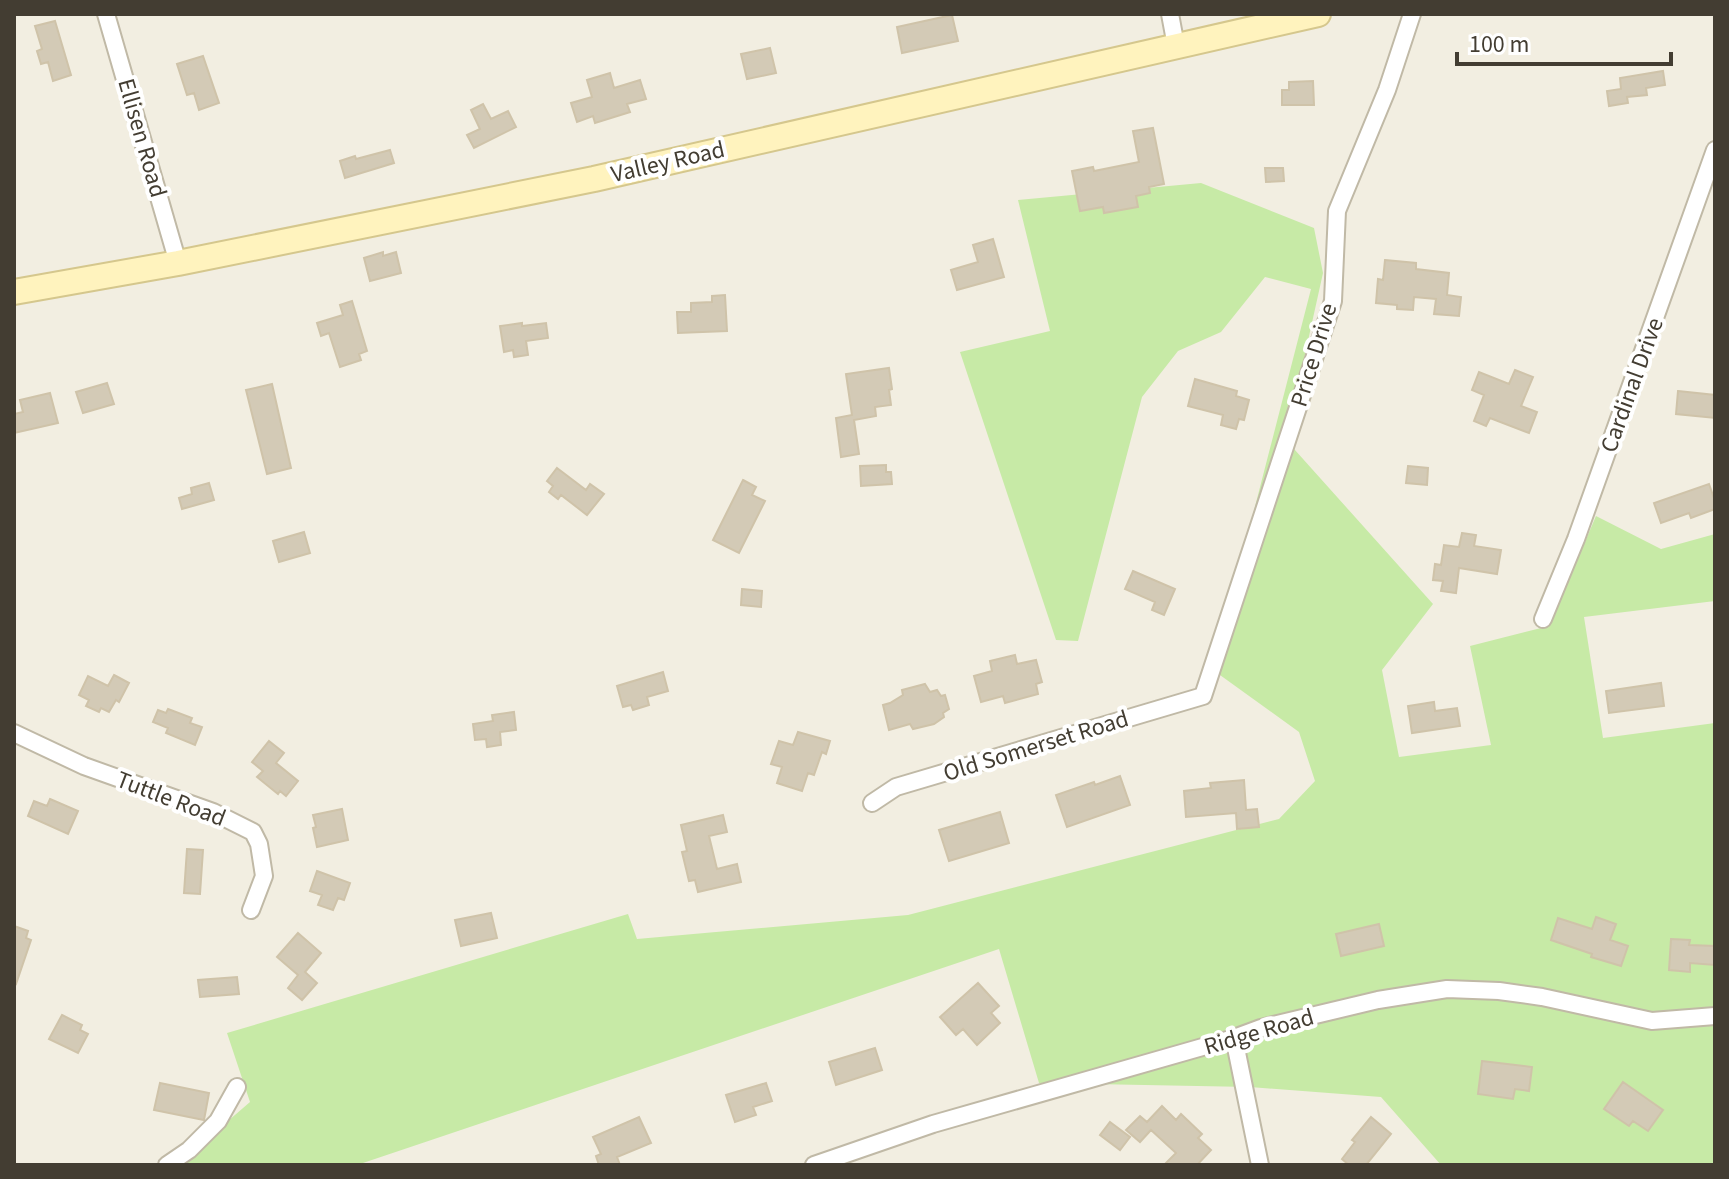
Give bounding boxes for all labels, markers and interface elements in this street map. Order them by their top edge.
scale bar [1457,16,1671,66]
text: 100 m [1469,27,1529,62]
street label: Ellisen Road [108,74,176,202]
street label: Valley Road [608,132,728,192]
street label: Price Drive [1282,299,1346,411]
street label: Cardinal Drive [1591,313,1673,457]
street label: Old Somerset Road [939,701,1133,791]
street label: Tuttle Road [111,762,231,836]
street label: Ridge Road [1200,1000,1318,1064]

